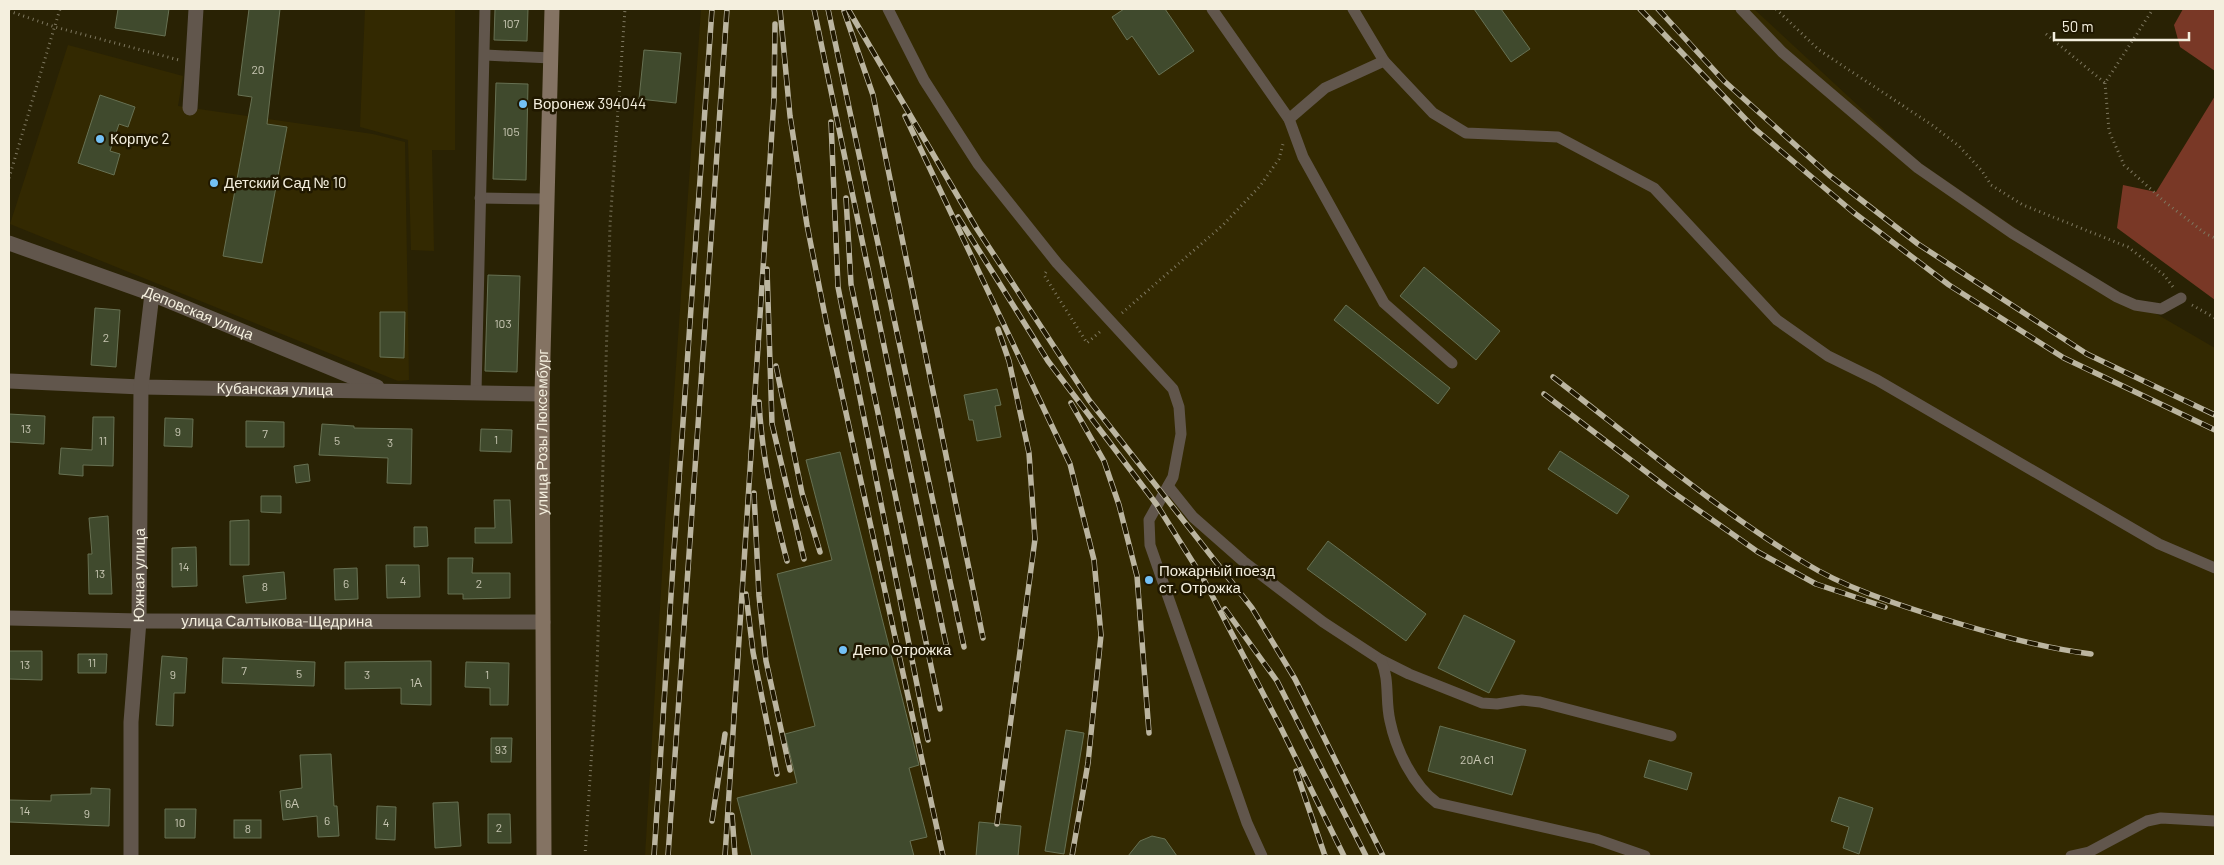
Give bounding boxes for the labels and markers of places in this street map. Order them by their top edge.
place label: Воронеж 394044 [533,94,646,112]
marker: Воронеж 394044 [517,98,529,110]
place label: Корпус 2 [110,129,169,147]
marker: Корпус 2 [94,133,106,145]
place label: Детский Сад № 10 [224,173,346,191]
marker: Детский Сад № 10 [208,177,220,189]
place label: Пожарный поезд ст. Отрожка [1159,561,1275,596]
marker: Пожарный поезд ст. Отрожка [1143,574,1155,586]
place label: Депо Отрожка [853,640,952,658]
marker: Депо Отрожка [837,644,849,656]

